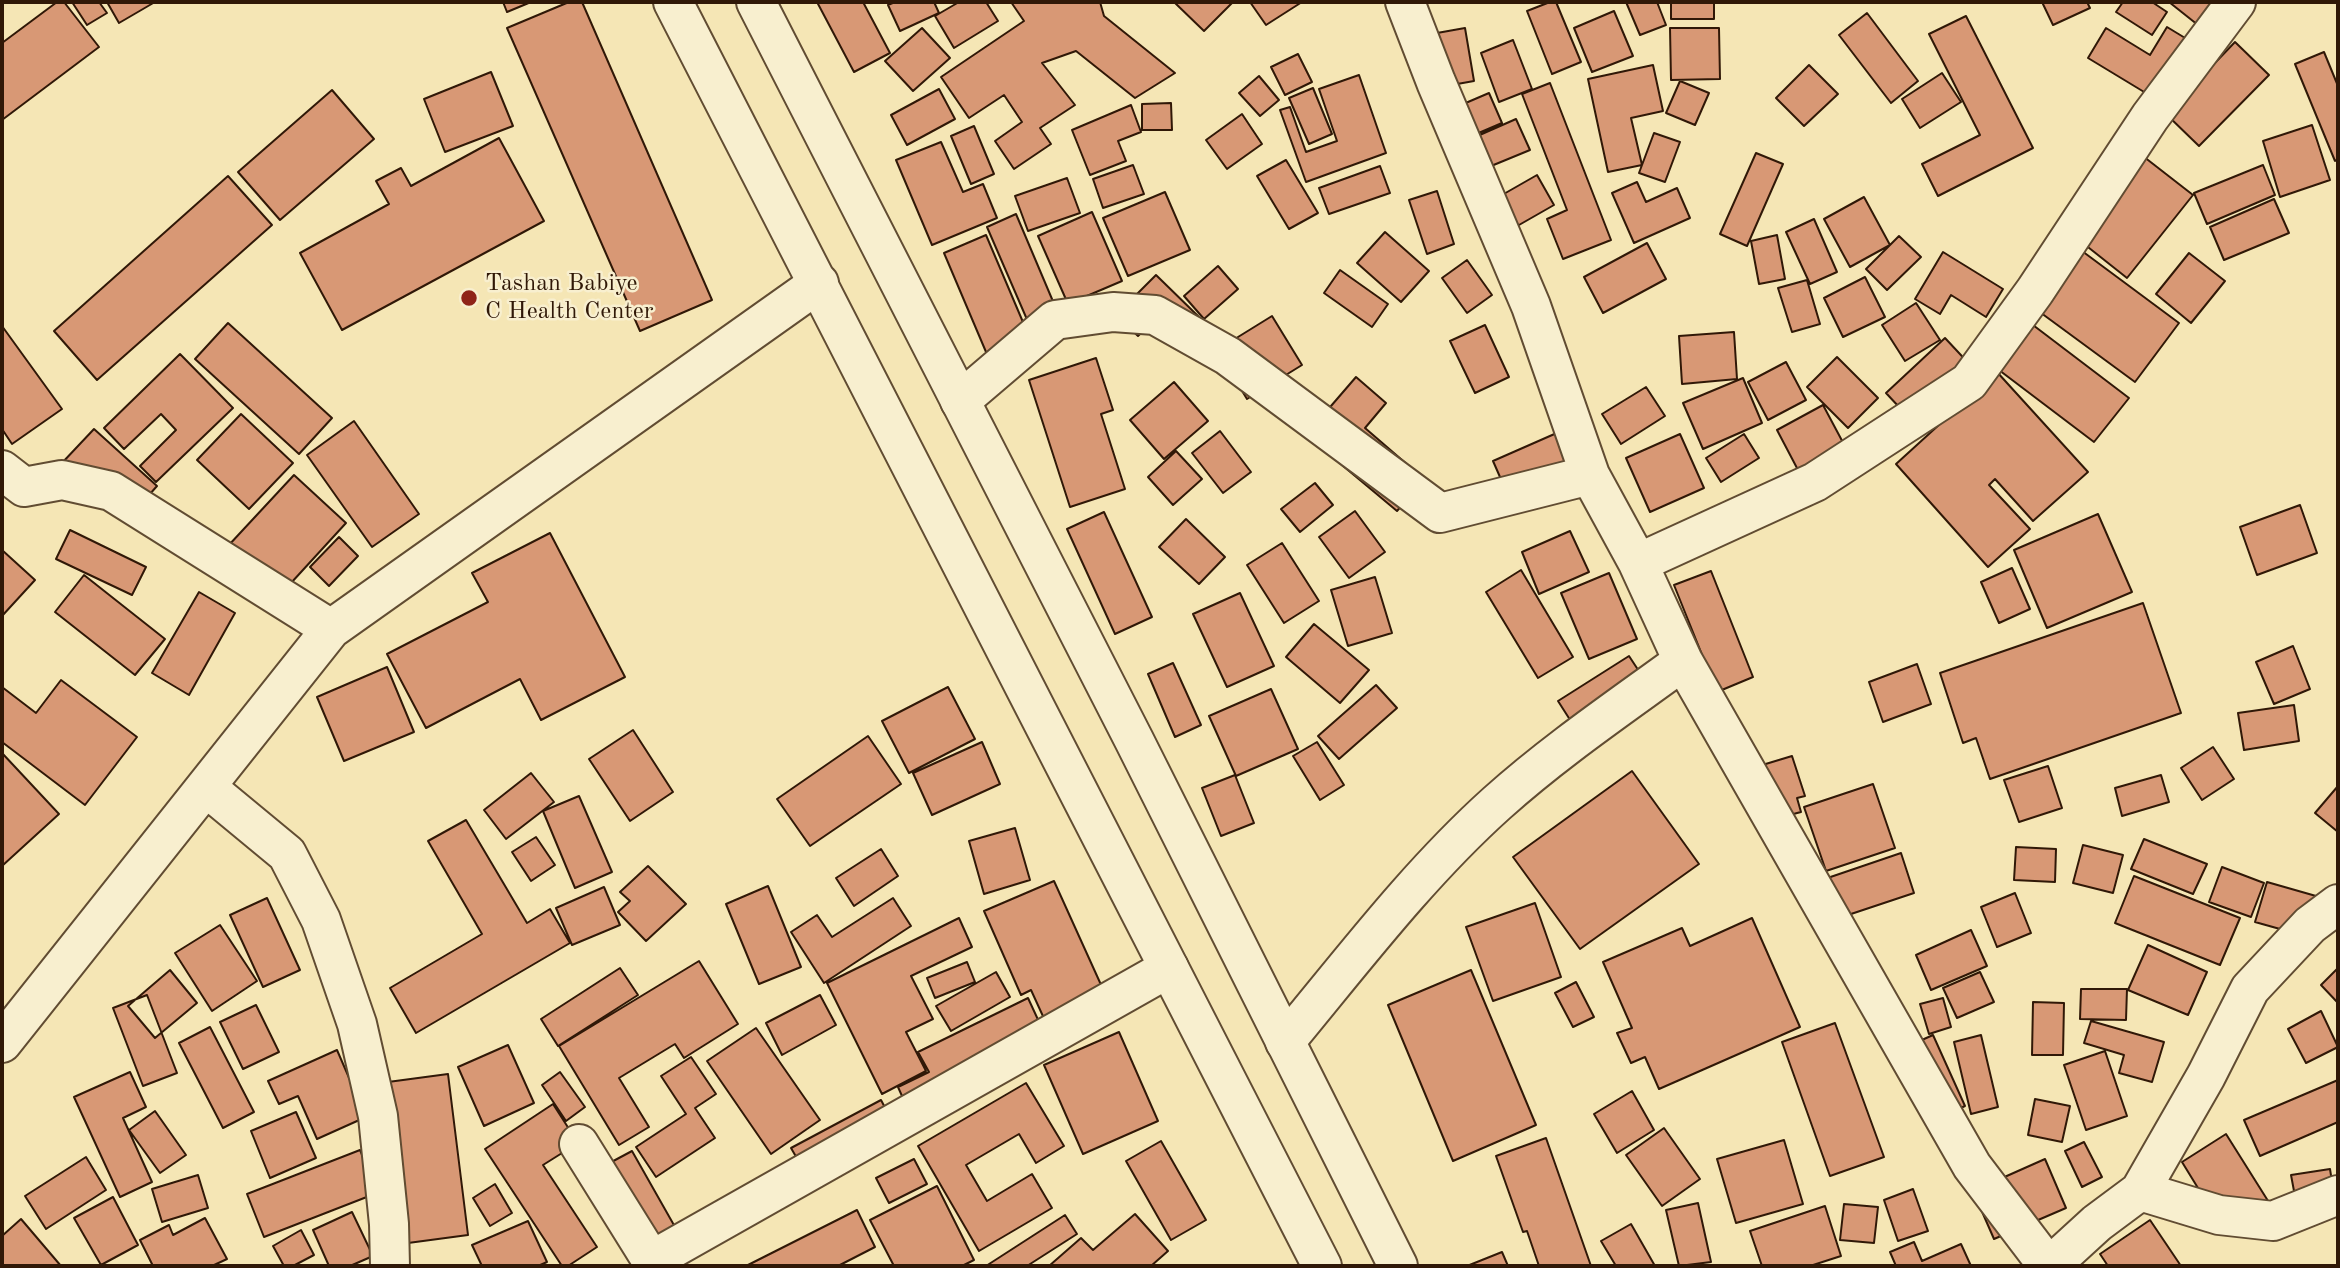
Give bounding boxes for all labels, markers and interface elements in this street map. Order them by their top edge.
place label: Tashan Babiye C Health Center [485,270,654,326]
marker: Tashan Babiye C Health Center [459,288,479,308]

